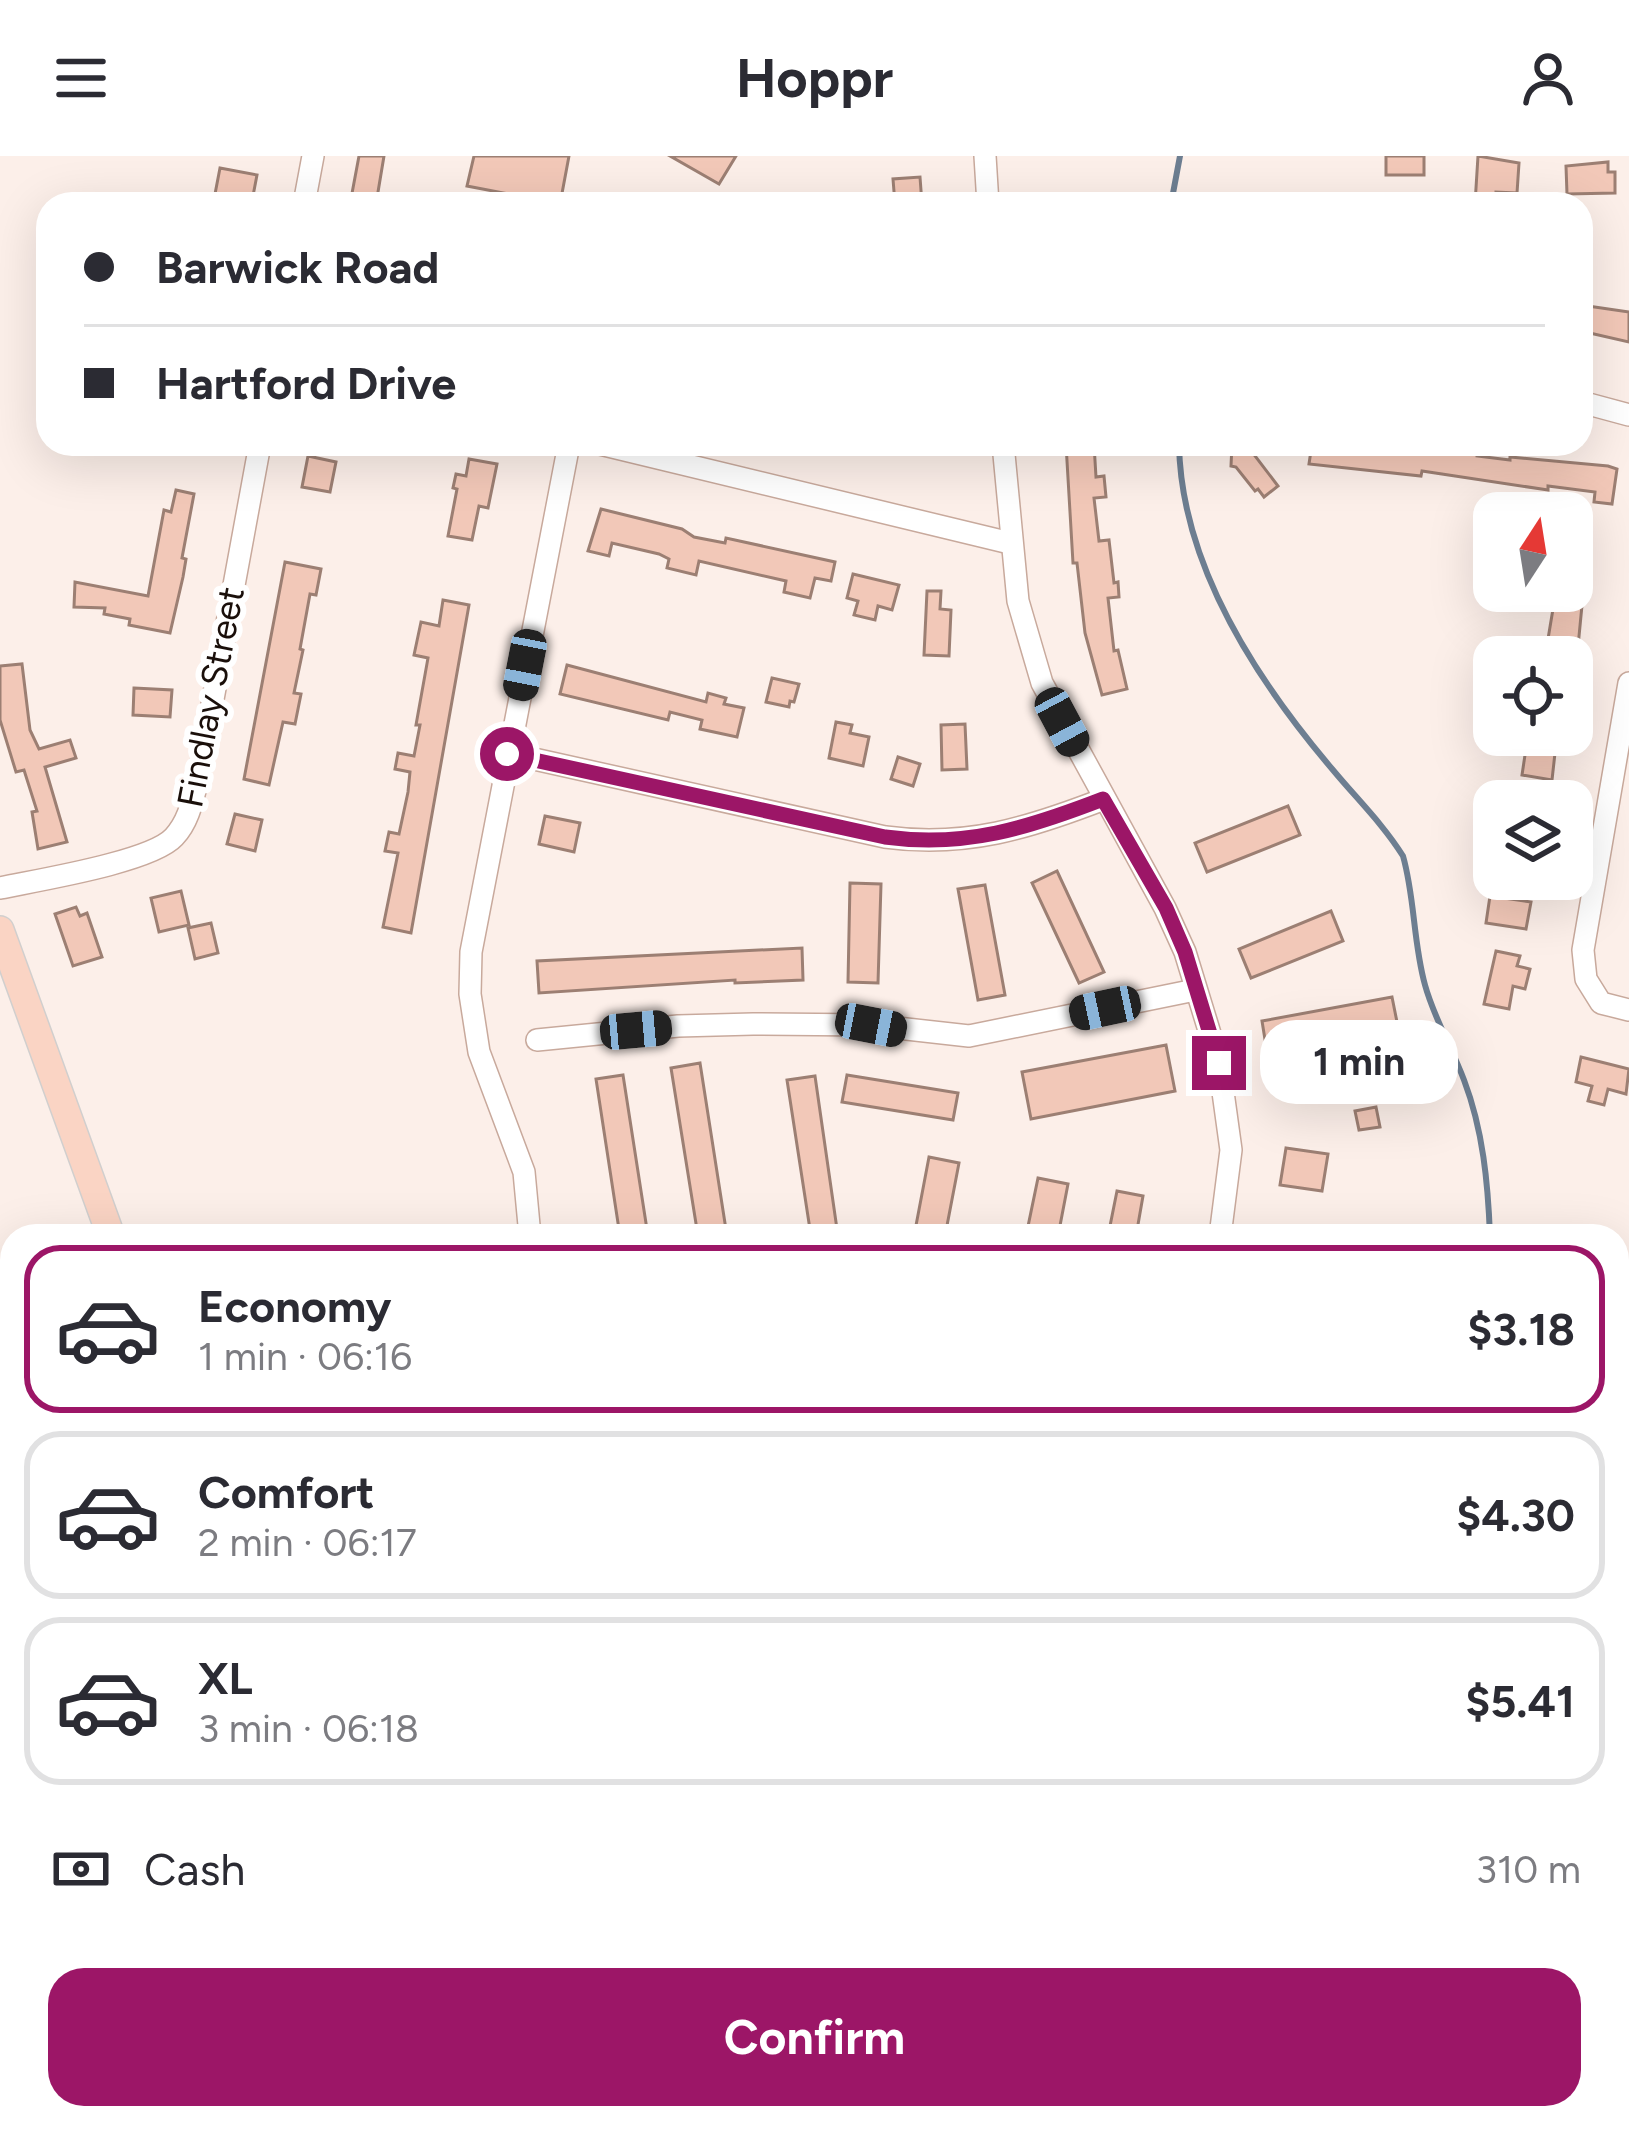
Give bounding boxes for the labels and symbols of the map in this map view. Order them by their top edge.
north arrow [1473,492,1593,612]
street label: Findlay Street [168,583,253,811]
car [500,626,550,704]
car [1029,682,1095,762]
route start [480,727,534,781]
car [1066,983,1144,1033]
car [832,1000,910,1050]
car [599,1009,673,1051]
callout: 1 min [1261,1021,1459,1105]
route end [1192,1036,1246,1090]

